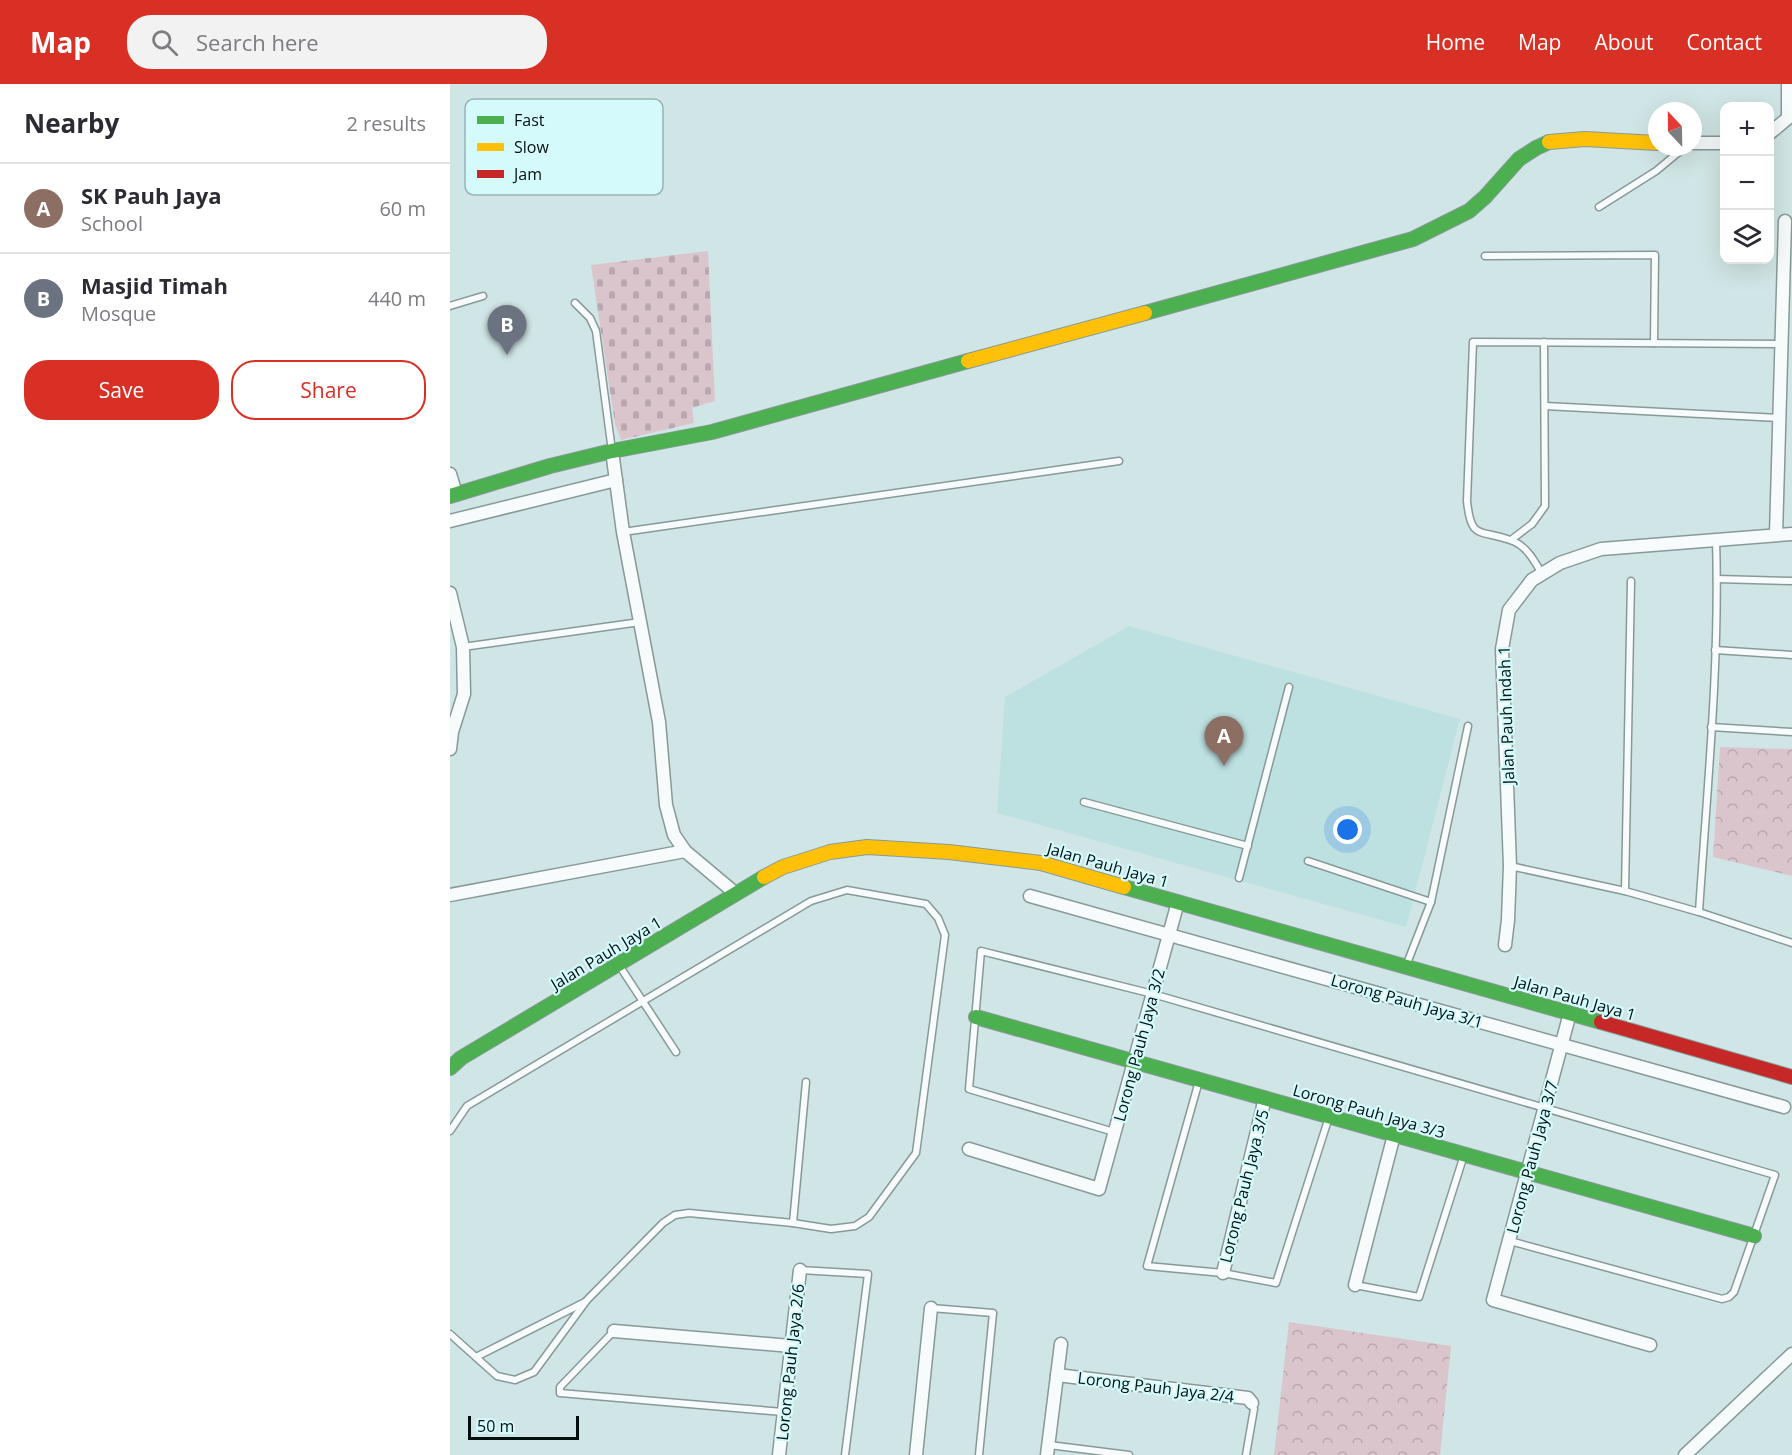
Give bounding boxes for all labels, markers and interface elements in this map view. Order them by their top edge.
search box [127,15,547,69]
text: Map [30,23,91,61]
icon: search [148,26,181,59]
text: Search here [196,27,319,57]
text: Home [1426,28,1485,56]
text: Map [1518,28,1561,56]
text: About [1594,28,1654,56]
text: Contact [1687,28,1762,56]
legend [465,99,663,195]
north arrow [1648,102,1702,156]
map controls [1720,102,1774,264]
button: + [1720,102,1774,156]
text: Nearby [24,105,119,141]
text: Fast [514,109,545,131]
text: 2 results [346,110,426,137]
text: Slow [514,136,549,158]
button: − [1720,156,1774,210]
text: Jam [512,163,542,185]
text: SK Pauh Jaya [81,180,222,210]
text: A [37,195,50,222]
text: 60 m [379,195,426,222]
text: School [81,210,143,237]
button: layers [1720,210,1774,264]
text: Masjid Timah [81,270,228,300]
text: B [37,285,50,312]
text: 440 m [368,285,426,312]
text: Mosque [81,300,156,327]
pin: B [488,306,526,355]
button: Save [24,360,219,420]
button: Share [231,360,426,420]
street label: Jalan Pauh Indah 1 [1493,645,1519,787]
pin: A [1204,716,1244,766]
your location [1333,815,1362,844]
street label: Jalan Pauh Jaya 1 [1043,837,1171,893]
street label: Jalan Pauh Jaya 1 [545,911,666,996]
street label: Lorong Pauh Jaya 3/2 [1108,966,1170,1124]
street label: Lorong Pauh Jaya 3/1 [1328,969,1486,1033]
street label: Jalan Pauh Jaya 1 [1510,970,1638,1026]
street label: Lorong Pauh Jaya 3/7 [1501,1078,1563,1236]
street label: Lorong Pauh Jaya 3/3 [1290,1079,1448,1143]
street label: Lorong Pauh Jaya 3/5 [1214,1107,1274,1265]
street label: Lorong Pauh Jaya 2/6 [771,1283,809,1441]
street label: Lorong Pauh Jaya 2/4 [1076,1366,1236,1408]
scale bar [468,1413,579,1440]
text: 50 m [477,1415,514,1437]

